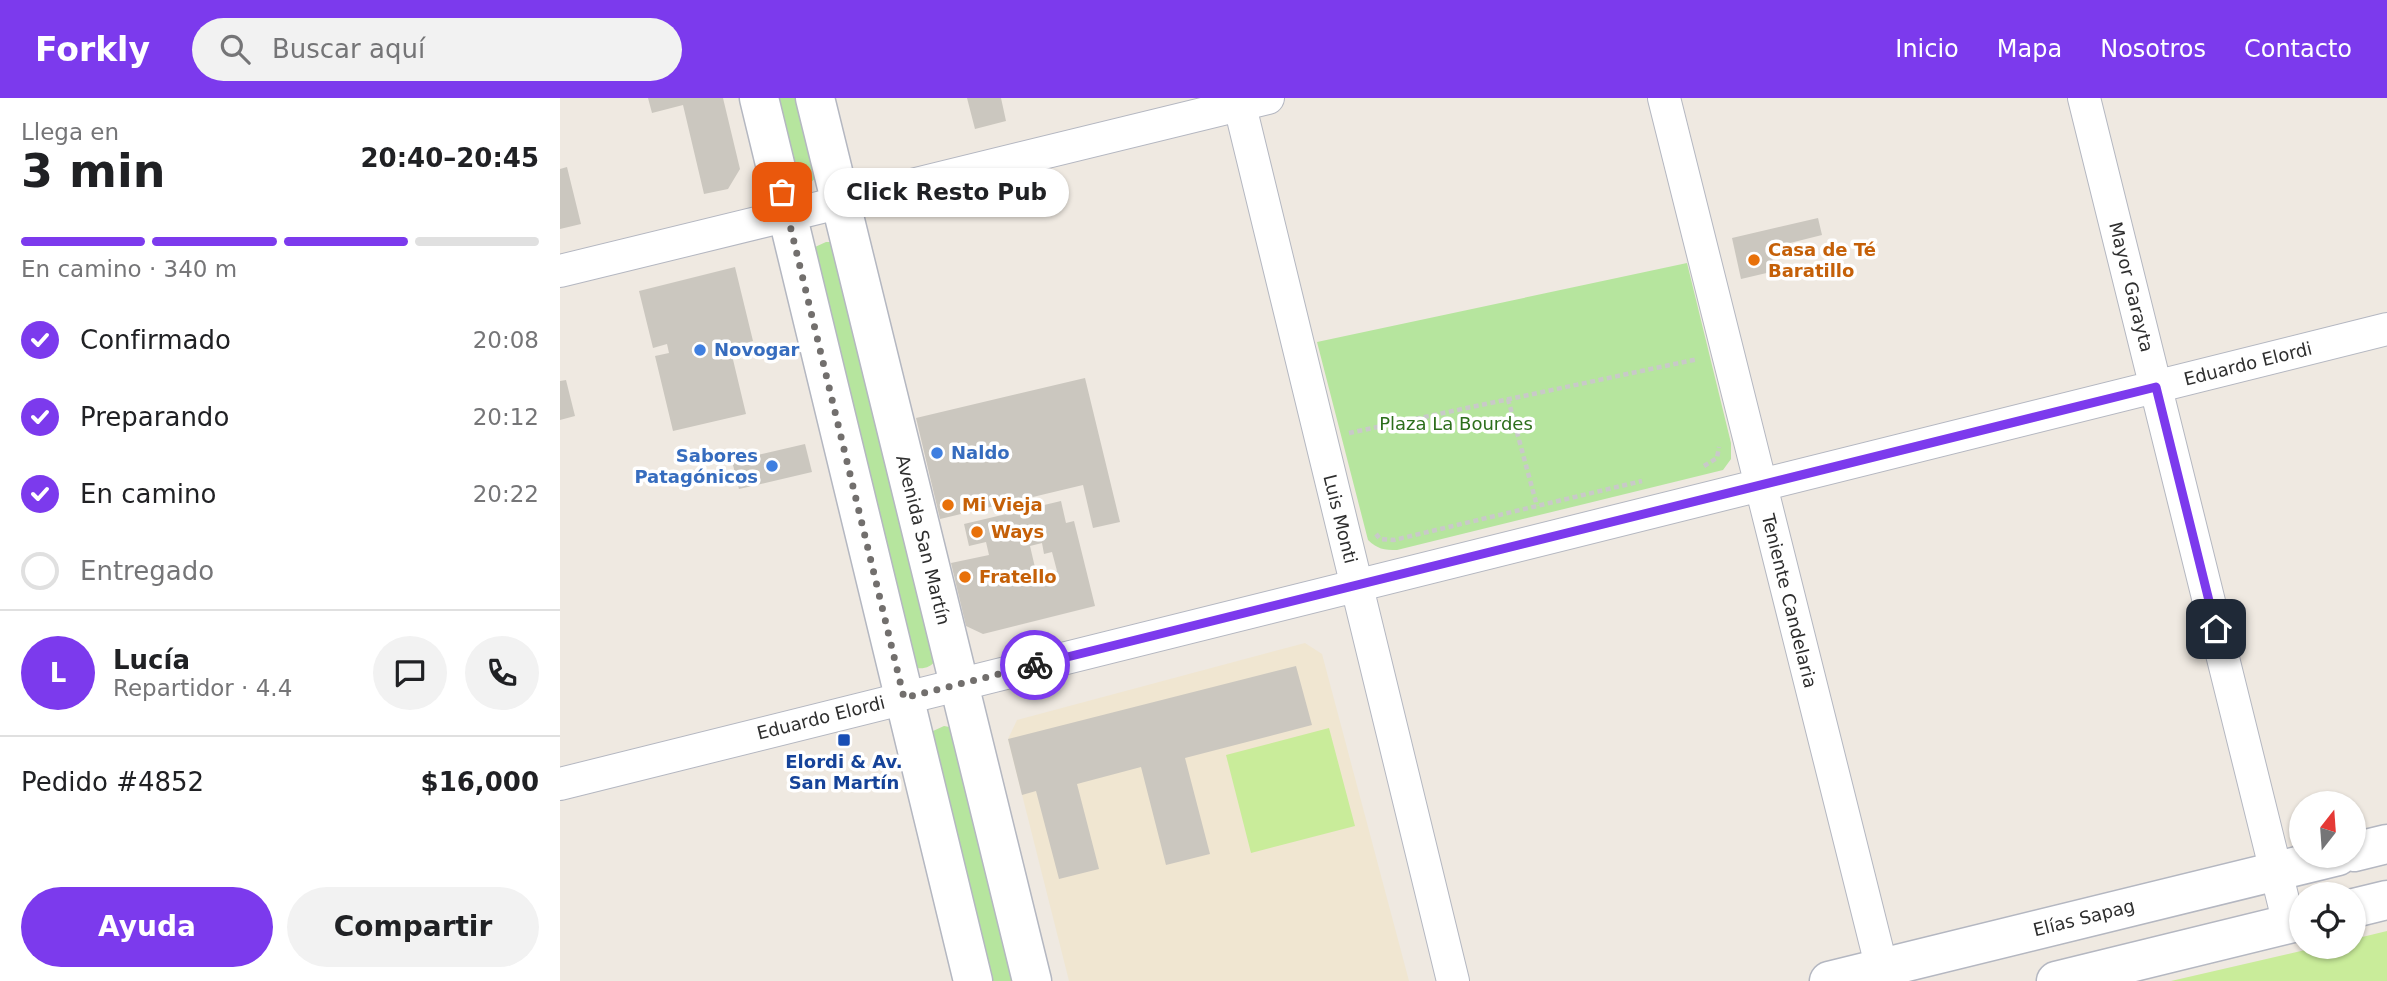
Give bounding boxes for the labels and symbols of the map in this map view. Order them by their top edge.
pin [752,162,812,222]
callout: Click Resto Pub [824,168,1069,217]
street label: Mayor Garayta [2105,220,2158,354]
place label: Casa de Té Baratillo [1768,239,1876,281]
marker: Casa de Té Baratillo [1746,252,1762,268]
street label: Eduardo Elordi [2182,337,2314,390]
place label: Novogar [714,339,800,360]
marker: Novogar [692,342,708,358]
park label: Plaza La Bourdes [1379,413,1533,434]
place label: Naldo [951,442,1010,463]
place label: Sabores Patagónicos [634,445,758,487]
marker: Naldo [929,445,945,461]
street label: Avenida San Martín [892,453,955,627]
marker: Sabores Patagónicos [764,458,780,474]
street label: Luis Monti [1319,472,1362,566]
place label: Mi Vieja [962,494,1043,515]
marker: Mi Vieja [940,497,956,513]
street label: Teniente Candelaria [1757,511,1821,690]
place label: Ways [991,521,1044,542]
marker: Ways [969,524,985,540]
place label: Fratello [979,566,1057,587]
marker: Fratello [957,569,973,585]
pin [2186,599,2246,659]
courier [1000,630,1070,700]
street label: Eduardo Elordi [755,691,887,744]
marker: Elordi & Av. San Martín [836,732,852,748]
place label: Elordi & Av. San Martín [785,751,903,793]
north arrow [2289,791,2366,868]
street label: Elías Sapag [2031,895,2137,940]

